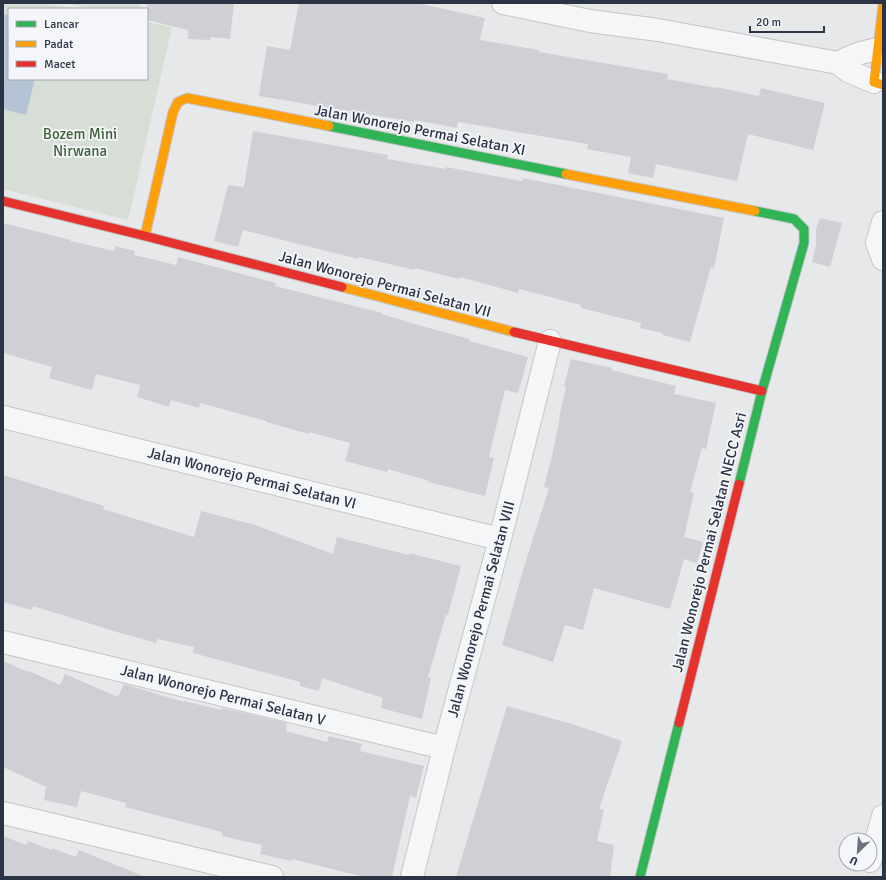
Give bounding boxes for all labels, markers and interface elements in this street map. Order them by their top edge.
legend [8,8,148,80]
scale bar [750,8,824,34]
text: 20 m [756,15,781,30]
text: Lancar [44,17,80,32]
text: Padat [44,37,73,52]
text: Macet [44,57,76,72]
street label: Jalan Wonorejo Permai Selatan XI [313,101,527,159]
park label: Bozem Mini Nirwana [43,125,117,160]
street label: Jalan Wonorejo Permai Selatan VII [277,247,493,321]
street label: Jalan Wonorejo Permai Selatan NECC Asri [668,410,750,674]
street label: Jalan Wonorejo Permai Selatan VI [146,443,358,513]
street label: Jalan Wonorejo Permai Selatan VIII [443,499,519,719]
street label: Jalan Wonorejo Permai Selatan V [119,661,327,729]
north arrow [838,832,878,872]
text: U [848,853,860,868]

